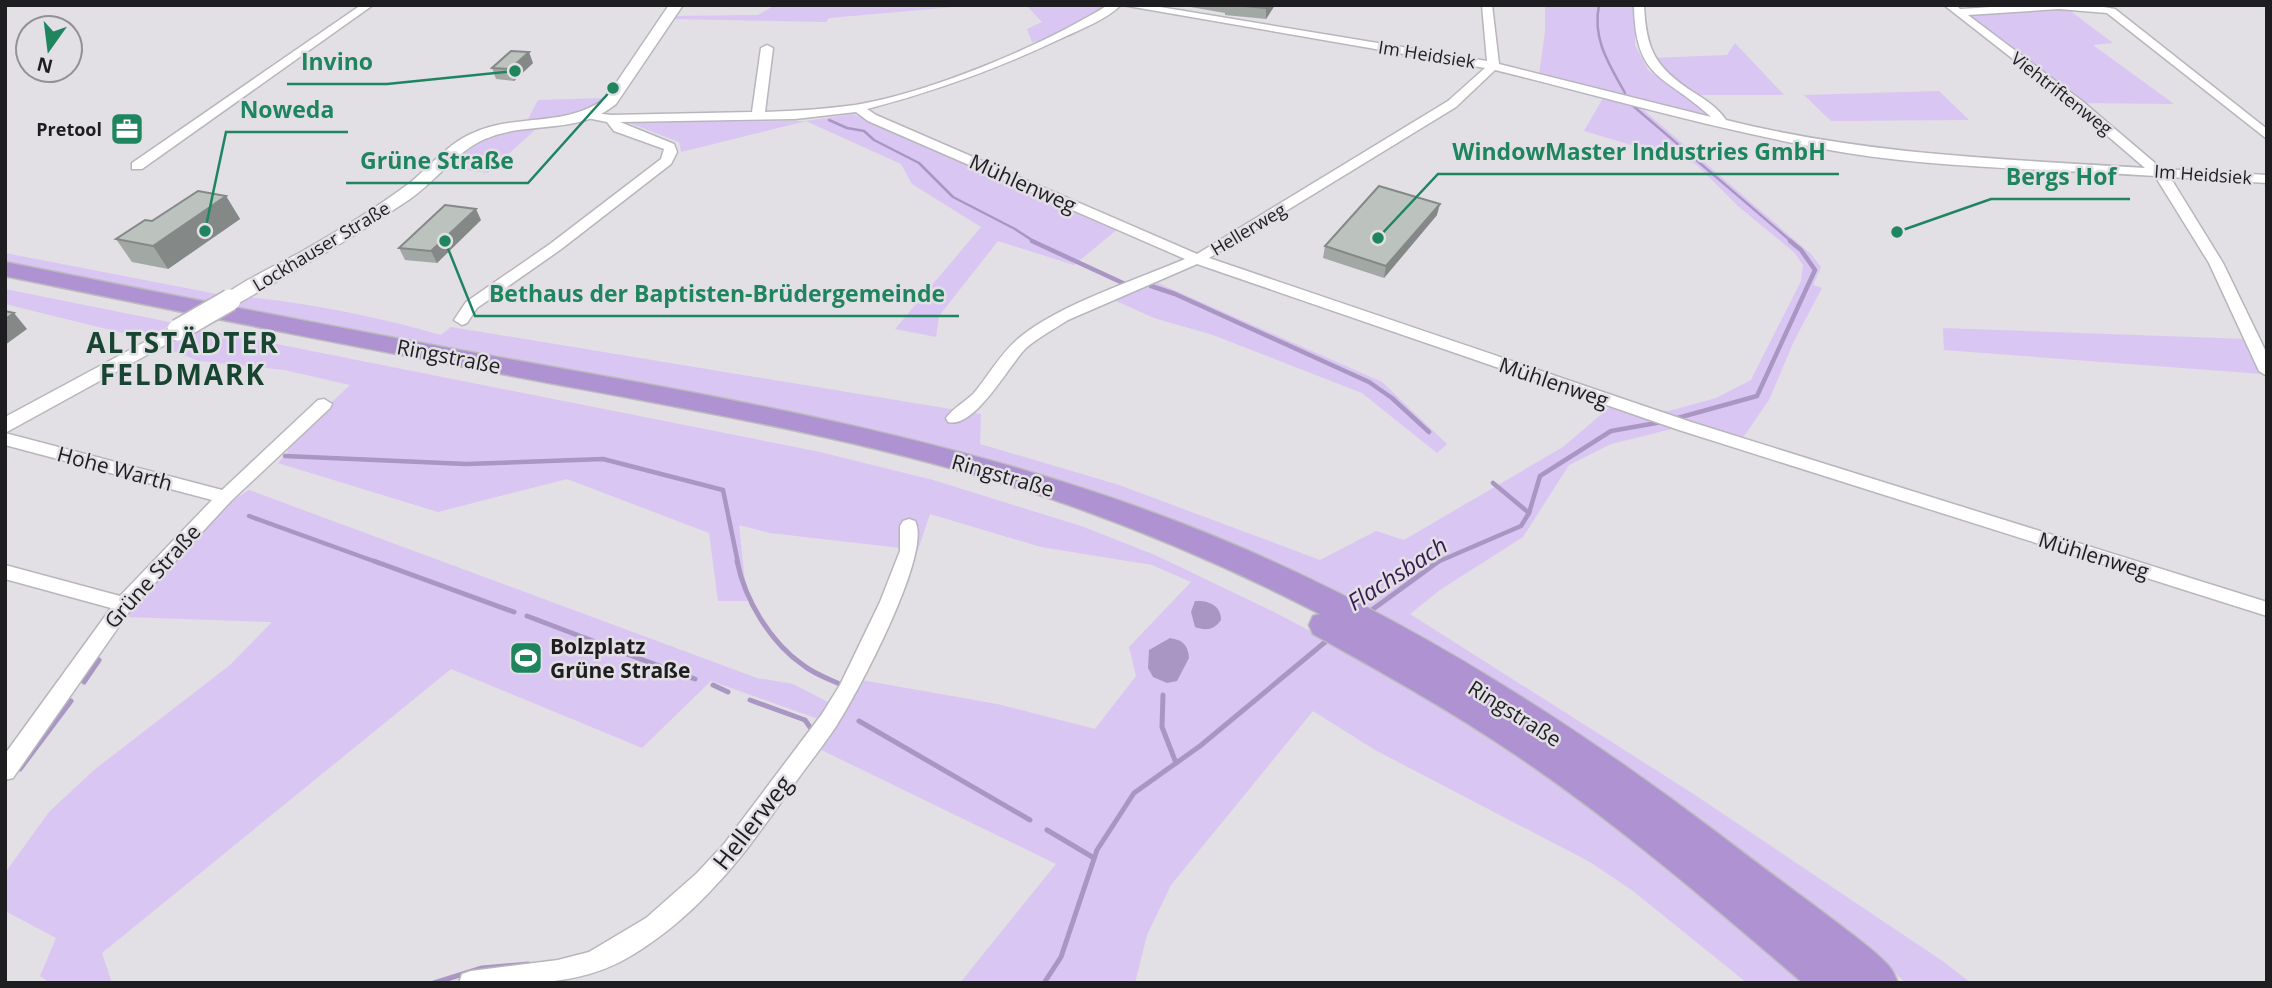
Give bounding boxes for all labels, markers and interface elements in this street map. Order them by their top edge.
north arrow [14,14,84,84]
street label: Im Heidsiek [1377,34,1478,74]
callout: Invino [287,40,387,84]
text: Invino [301,45,373,77]
street label: Viehtriftenweg [2006,46,2118,140]
text: N [34,51,56,80]
callout: Noweda [226,88,348,132]
text: Noweda [240,93,334,125]
office icon: Pretool [108,110,146,148]
place label: Pretool [36,117,102,141]
callout: WindowMaster Industries GmbH [1438,130,1839,174]
text: WindowMaster Industries GmbH [1452,135,1826,167]
callout: Grüne Straße [346,139,528,183]
text: Grüne Straße [360,144,514,176]
street label: Mühlenweg [965,147,1081,219]
callout: Bergs Hof [1991,155,2130,199]
street label: Im Heidsiek [2153,159,2253,189]
text: Bergs Hof [2006,160,2117,192]
street label: Lockhauser Straße [248,196,394,296]
street label: Hellerweg [1206,197,1290,261]
callout: Bethaus der Baptisten-Brüdergemeinde [475,272,959,316]
text: Bethaus der Baptisten-Brüdergemeinde [489,277,945,309]
district label: ALTSTÄDTER FELDMARK [86,323,280,393]
street label: Ringstraße [395,332,503,380]
street label: Mühlenweg [1496,350,1612,414]
street label: Hohe Warth [54,439,176,497]
street label: Ringstraße [949,447,1057,503]
street label: Grüne Straße [98,518,206,634]
street label: Mühlenweg [2035,525,2153,585]
water label: Flachsbach [1341,529,1453,617]
place label: Bolzplatz Grüne Straße [550,632,690,684]
sports icon: Bolzplatz Grüne Straße [507,639,545,677]
street label: Ringstraße [1463,673,1567,753]
street label: Hellerweg [705,768,799,876]

